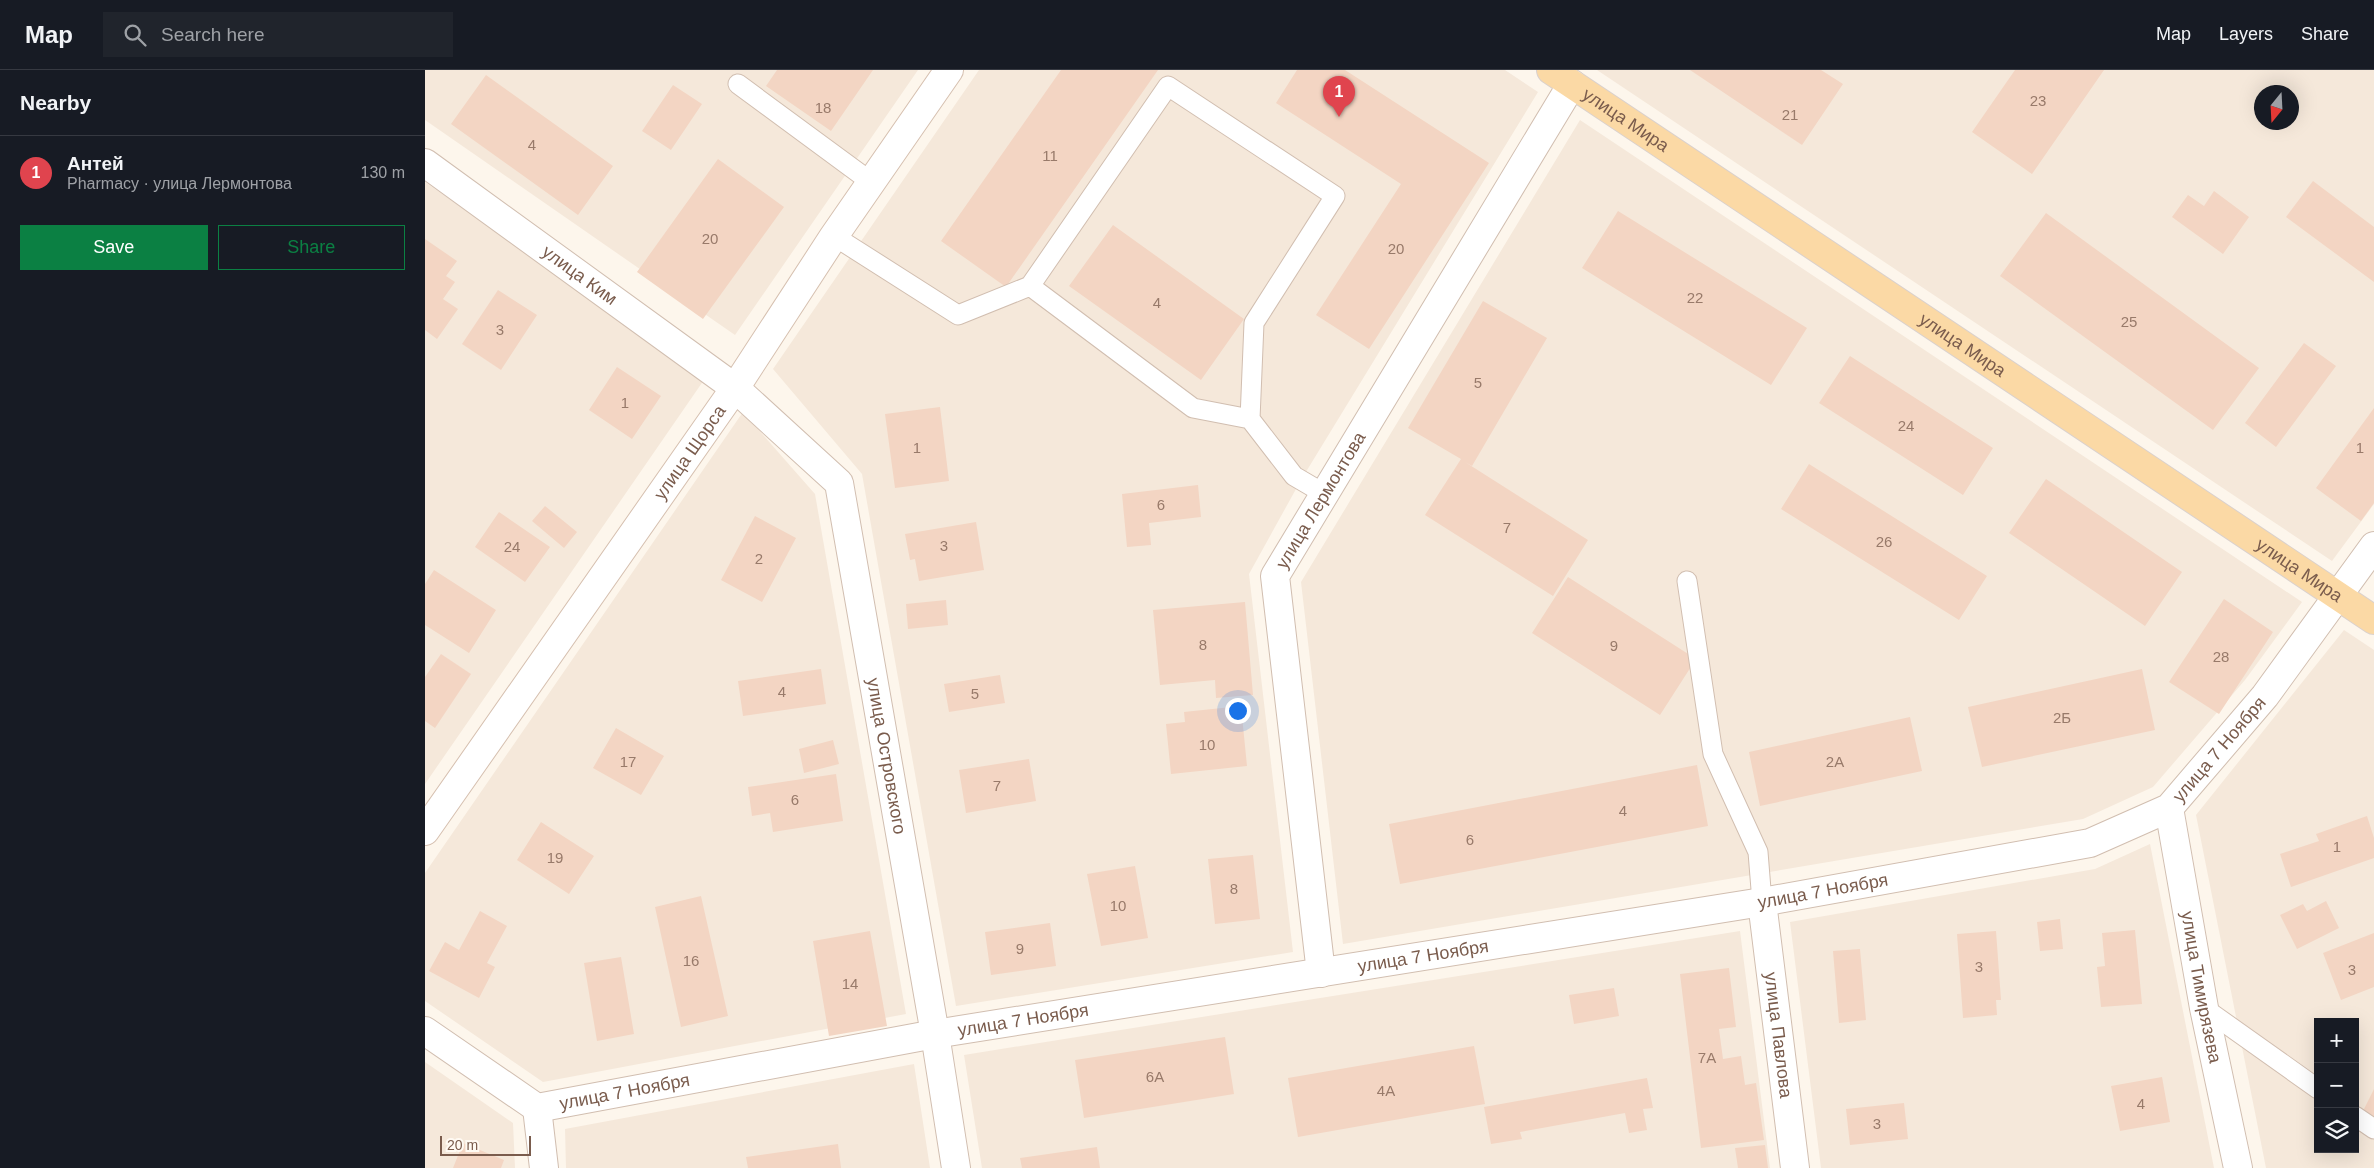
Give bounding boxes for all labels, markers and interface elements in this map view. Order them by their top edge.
search box [103,12,453,57]
text: Map [25,21,73,48]
icon: search [121,21,149,49]
text: Search here [161,24,265,45]
text: Map [2156,24,2191,44]
text: Layers [2219,24,2273,44]
text: Share [2301,24,2349,44]
pin: 1 [1323,76,1355,117]
street label: улица Мира [1579,84,1674,157]
north arrow [2254,85,2299,130]
text: Nearby [20,91,91,114]
house number: 23 [2030,92,2046,109]
house number: 18 [815,99,831,116]
house number: 21 [1782,106,1798,123]
house number: 4 [528,136,536,153]
house number: 11 [1042,147,1058,164]
text: Антей [67,153,124,174]
text: 1 [32,164,40,181]
text: 130 m [361,164,405,181]
text: Pharmacy · улица Лермонтова [67,175,292,192]
button: Save [20,225,208,270]
button: Share [218,225,405,270]
house number: 20 [702,230,718,247]
house number: 20 [1388,240,1404,257]
street label: улица Ким [538,241,621,309]
house number: 22 [1687,289,1703,306]
house number: 4 [1153,294,1161,311]
street label: улица Мира [1916,309,2010,382]
house number: 25 [2121,313,2137,330]
house number: 3 [496,321,504,338]
house number: 5 [1474,374,1482,391]
house number: 1 [621,394,629,411]
street label: улица Щорса [650,401,730,503]
house number: 24 [1898,417,1914,434]
street label: улица Лермонтова [1272,428,1370,572]
house number: 1 [913,439,921,456]
house number: 1 [2356,439,2364,456]
house number: 6 [1157,496,1165,513]
house number: 7 [1503,519,1511,536]
house number: 26 [1876,533,1892,550]
street label: улица Мира [2252,534,2347,607]
house number: 3 [940,537,948,554]
house number: 24 [504,538,520,555]
house number: 2 [755,550,763,567]
house number: 8 [1199,636,1207,653]
house number: 9 [1610,637,1618,654]
house number: 28 [2213,648,2229,665]
street label: улица Островского [863,676,910,836]
house number: 4 [778,683,786,700]
house number: 5 [971,685,979,702]
street label: улица 7 Ноября [2169,693,2270,806]
your location [1225,698,1251,724]
house number: 2Б [2053,709,2071,726]
house number: 10 [1199,736,1215,753]
house number: 17 [620,753,636,770]
house number: 2А [1826,753,1844,770]
house number: 7 [993,777,1001,794]
house number: 6 [791,791,799,808]
house number: 4 [1619,802,1627,819]
house number: 6 [1466,831,1474,848]
house number: 1 [2333,838,2341,855]
house number: 19 [547,849,563,866]
street label: улица 7 Ноября [1756,870,1890,913]
house number: 8 [1230,880,1238,897]
house number: 10 [1110,897,1126,914]
street label: улица Тимирязева [2177,910,2226,1066]
street label: улица 7 Ноября [1356,936,1490,976]
house number: 9 [1016,940,1024,957]
house number: 16 [683,952,699,969]
house number: 3 [1975,958,1983,975]
house number: 3 [2348,961,2356,978]
street label: улица Павлова [1761,971,1796,1100]
house number: 14 [842,975,858,992]
street label: улица 7 Ноября [956,1000,1090,1040]
map controls [2314,1018,2359,1153]
button: + [2314,1018,2359,1063]
house number: 7А [1698,1049,1716,1066]
button: − [2314,1063,2359,1108]
house number: 6А [1146,1068,1164,1085]
street label: улица 7 Ноября [558,1070,691,1114]
house number: 4А [1377,1082,1395,1099]
house number: 4 [2137,1095,2145,1112]
button: layers [2314,1108,2359,1153]
house number: 3 [1873,1115,1881,1132]
scale bar [440,1133,531,1156]
text: 20 m [447,1137,478,1153]

